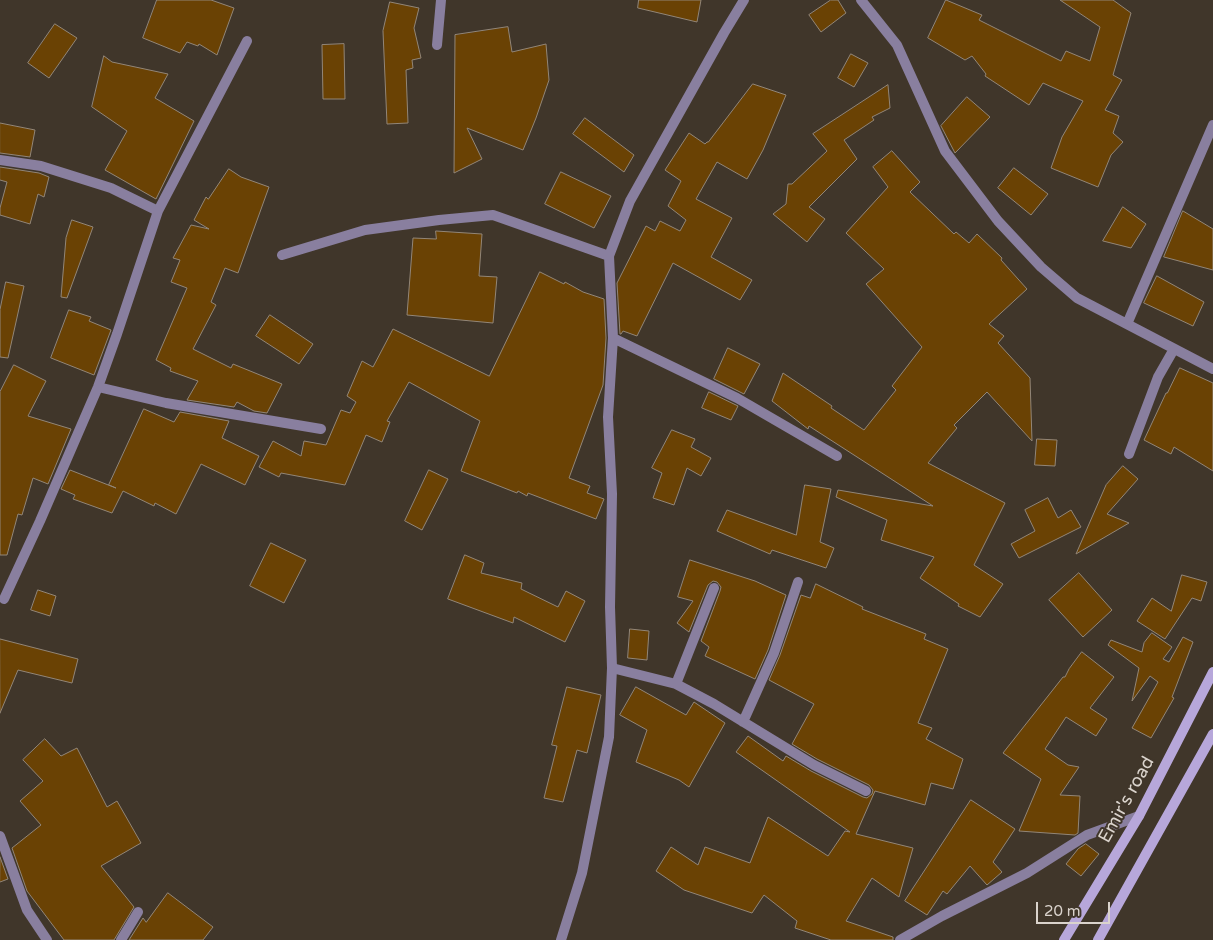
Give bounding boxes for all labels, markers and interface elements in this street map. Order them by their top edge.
street label: Emir's road [1094,753,1160,847]
scale bar [1038,892,1112,924]
text: 20 m [1044,902,1081,920]

